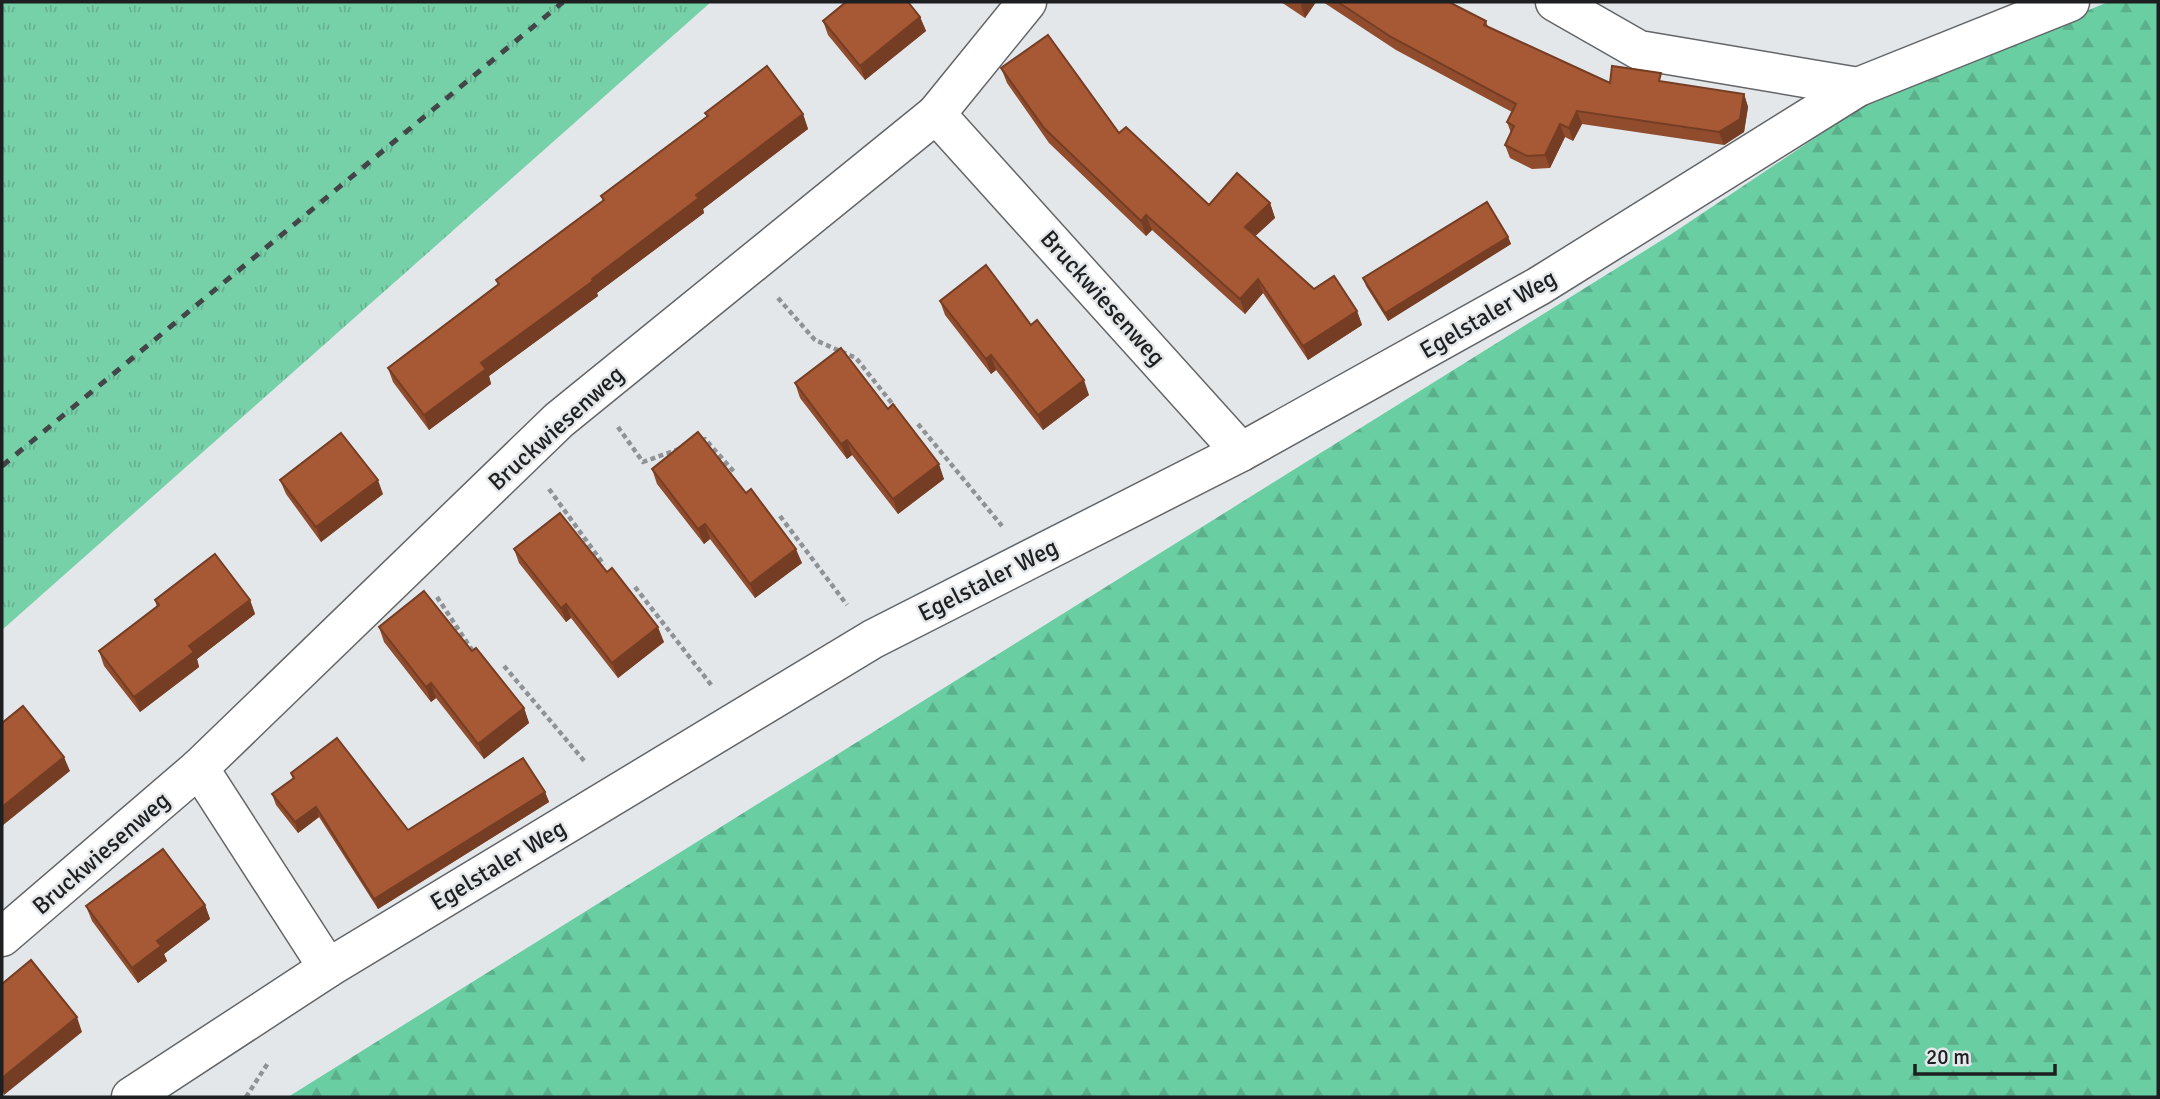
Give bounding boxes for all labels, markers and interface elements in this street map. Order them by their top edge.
street label: Bruckwiesenweg [1034,224,1172,372]
street label: Egelstaler Weg [1414,263,1562,365]
street label: Bruckwiesenweg [482,359,630,497]
street label: Egelstaler Weg [913,532,1063,628]
street label: Bruckwiesenweg [26,785,176,921]
street label: Egelstaler Weg [425,813,571,917]
scale bar [1915,1032,2055,1076]
text: 20 m [1926,1044,1970,1070]

